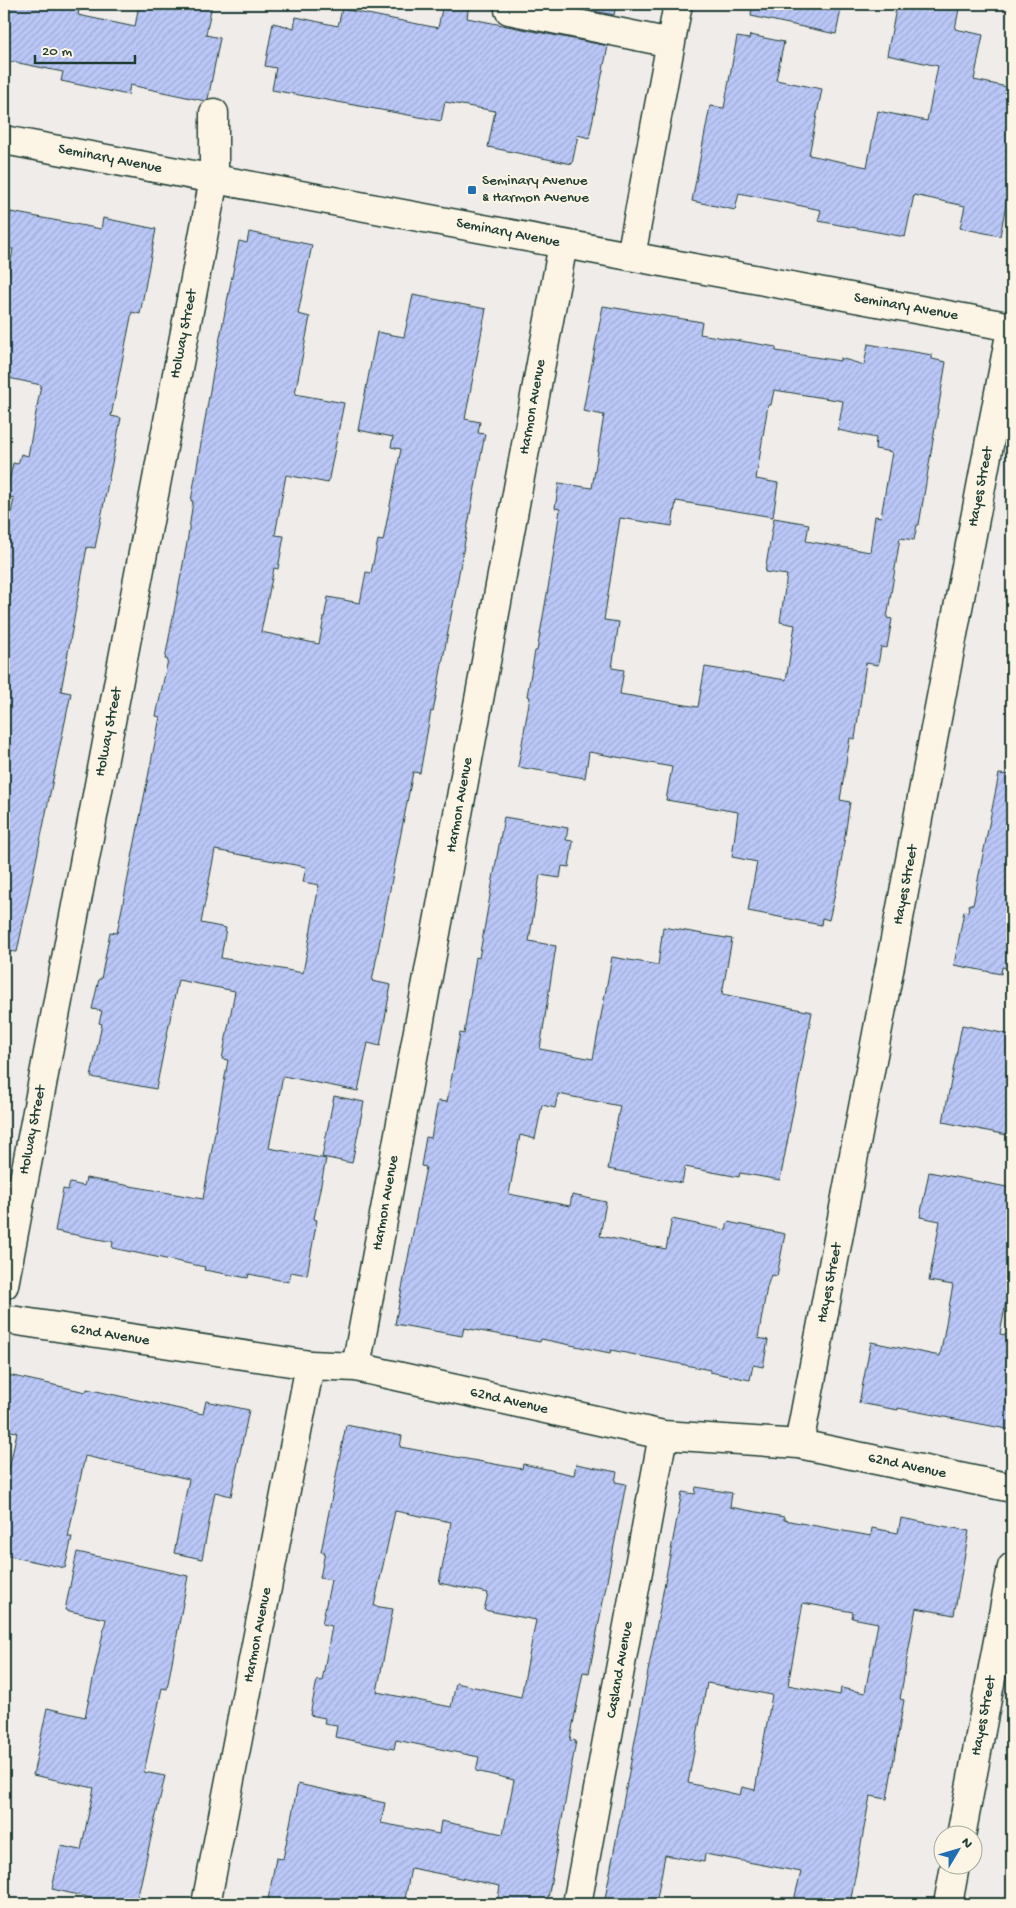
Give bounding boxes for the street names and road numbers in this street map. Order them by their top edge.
street label: Seminary Avenue [57,140,164,178]
street label: Seminary Avenue [455,214,562,252]
street label: Holway Street [167,286,202,380]
street label: Seminary Avenue [853,289,960,325]
street label: Harmon Avenue [516,358,550,456]
street label: Hayes Street [964,444,998,529]
street label: Holway Street [92,684,127,778]
street label: Harmon Avenue [443,756,477,854]
street label: Hayes Street [889,842,923,927]
street label: Holway Street [16,1082,51,1176]
street label: Harmon Avenue [369,1154,403,1252]
street label: Hayes Street [813,1240,847,1325]
street label: 62nd Avenue [69,1320,151,1350]
street label: 62nd Avenue [468,1383,550,1419]
street label: 62nd Avenue [866,1449,948,1483]
street label: Harmon Avenue [240,1586,276,1684]
street label: Casland Avenue [603,1620,637,1720]
street label: Hayes Street [967,1673,1001,1758]

